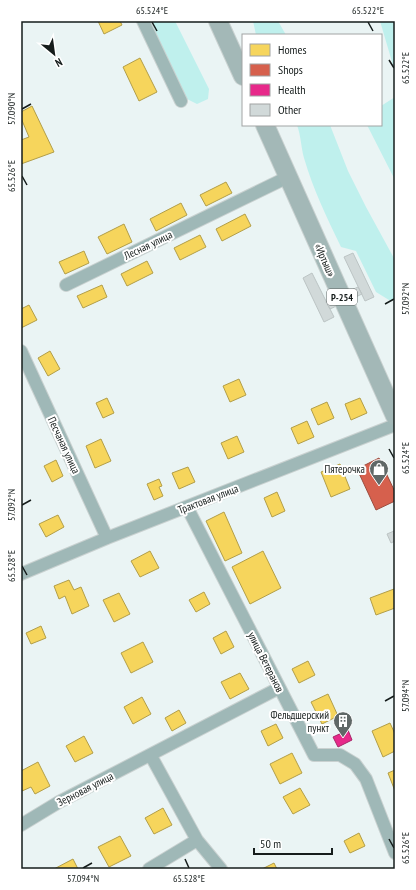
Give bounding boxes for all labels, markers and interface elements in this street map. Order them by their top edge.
text: 65.524°E [136,4,168,17]
text: 65.522°E [352,4,384,17]
north arrow [34,34,74,74]
legend [242,34,382,126]
text: Homes [278,42,306,57]
text: 65.522°E [399,52,412,84]
text: N [53,55,65,70]
text: Shops [278,62,303,77]
text: Health [278,82,306,97]
text: 57.090°N [5,93,18,125]
text: Other [278,102,302,117]
text: 65.526°E [5,160,18,192]
street label: Лесная улица [121,227,175,263]
street label: «Иртыш» [311,241,339,279]
text: 57.092°N [399,283,412,315]
road number: Р-254 [327,289,357,305]
street label: Песчаная улица [45,414,83,476]
text: 65.524°E [399,442,412,474]
shop icon: Пятерочка [368,458,390,486]
place label: Пятерочка [324,462,365,476]
street label: Трактовая улица [176,481,240,517]
text: 57.092°N [5,489,18,521]
text: 65.528°E [5,550,18,582]
street label: улица Ветеранов [245,630,287,695]
text: 57.094°N [399,680,412,712]
place label: Фельдшерский пункт [271,708,329,735]
building icon: Фельдшерский пункт [332,710,354,738]
street label: Зерновая улица [54,769,116,809]
scale bar [254,830,332,856]
text: 65.526°E [399,832,412,864]
text: 50 m [260,836,281,851]
text: 57.094°N [67,872,99,885]
text: 65.528°E [173,872,205,885]

